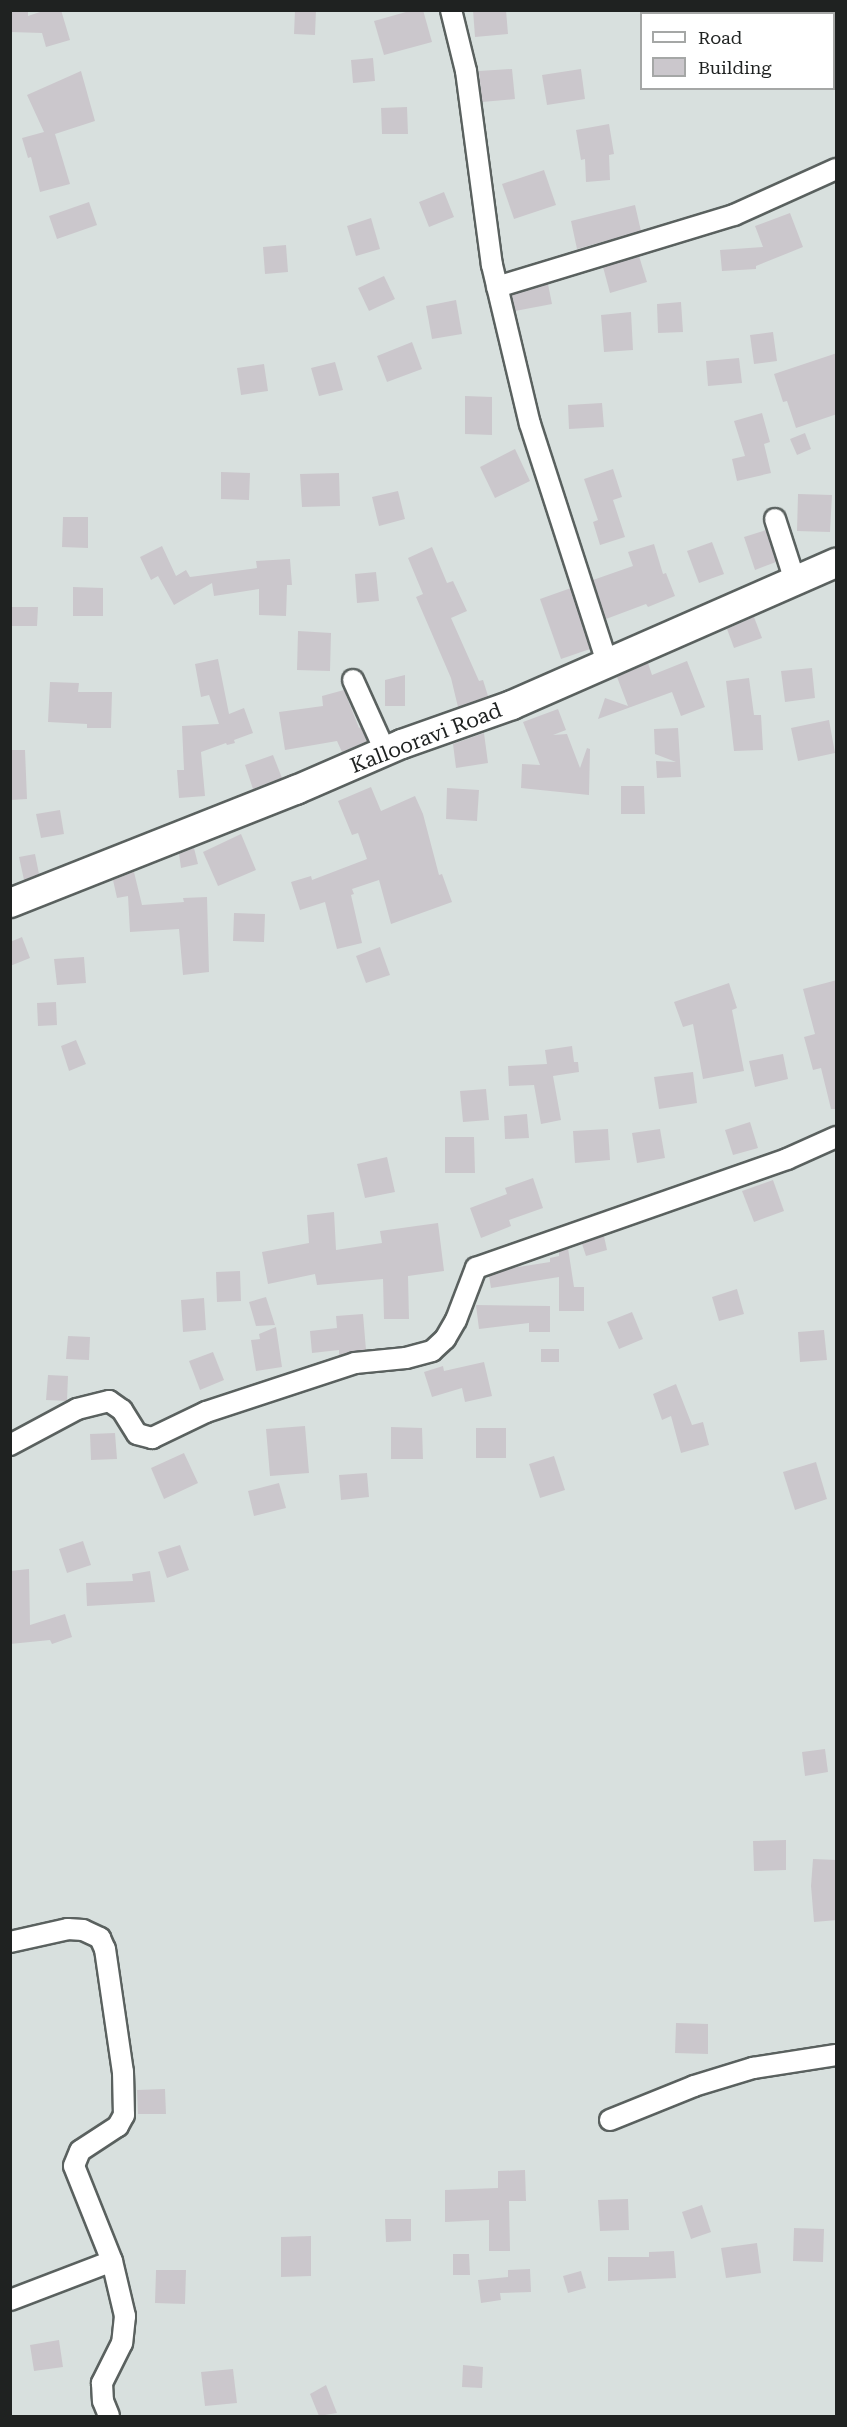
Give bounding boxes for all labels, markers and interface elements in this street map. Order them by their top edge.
legend [640,12,835,90]
text: Road [698,27,742,48]
text: Building [698,57,772,78]
street label: Kallooravi Road [347,698,505,778]

